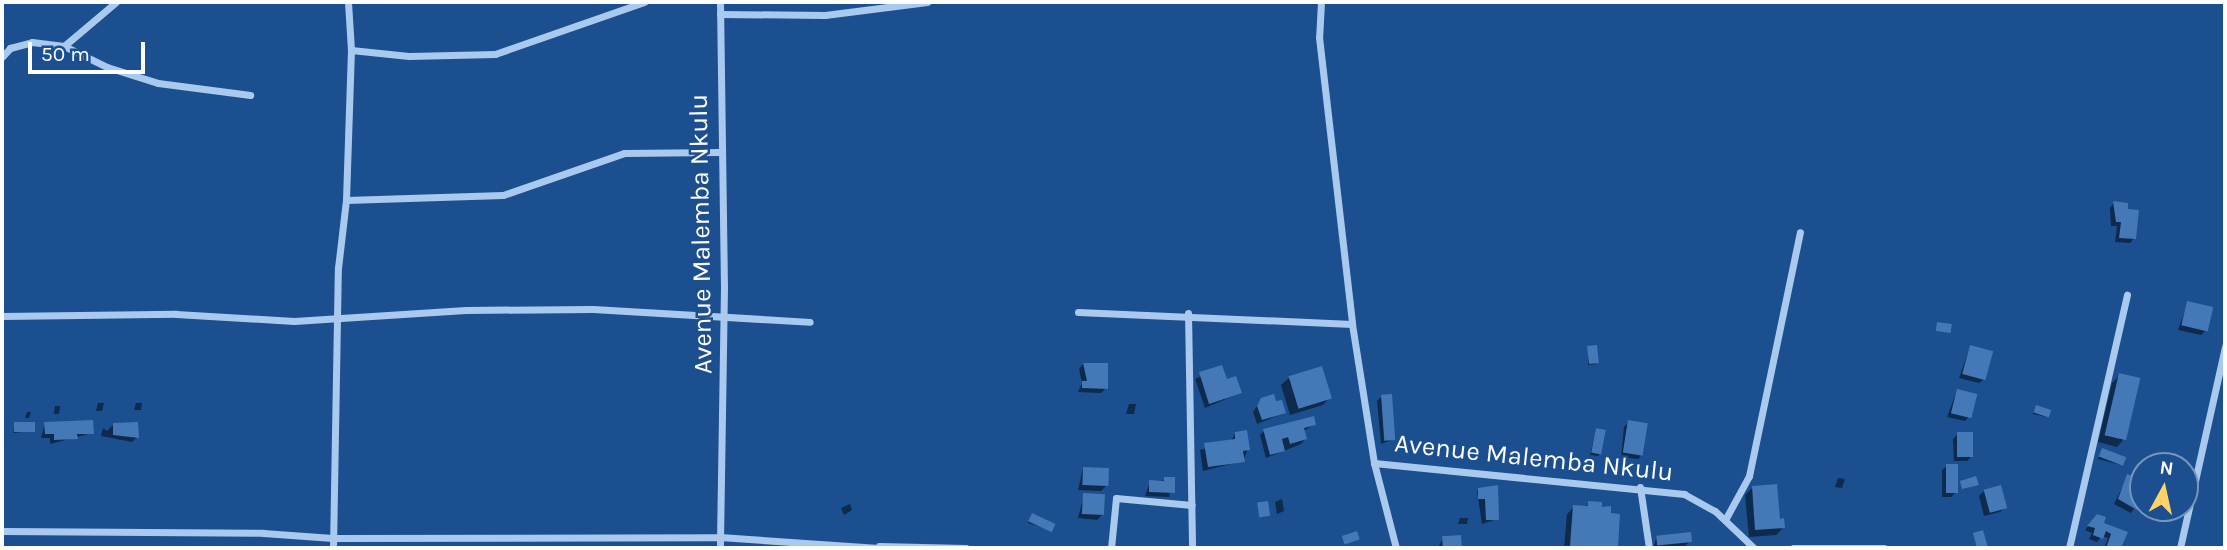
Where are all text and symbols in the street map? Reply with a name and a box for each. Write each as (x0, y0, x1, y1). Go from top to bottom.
scale bar (32, 28, 149, 72)
text: 50 m (41, 42, 90, 66)
street label: Avenue Malemba Nkulu (683, 94, 719, 374)
street label: Avenue Malemba Nkulu (1393, 428, 1675, 488)
north arrow (2129, 452, 2199, 522)
text: N (2158, 456, 2175, 480)

